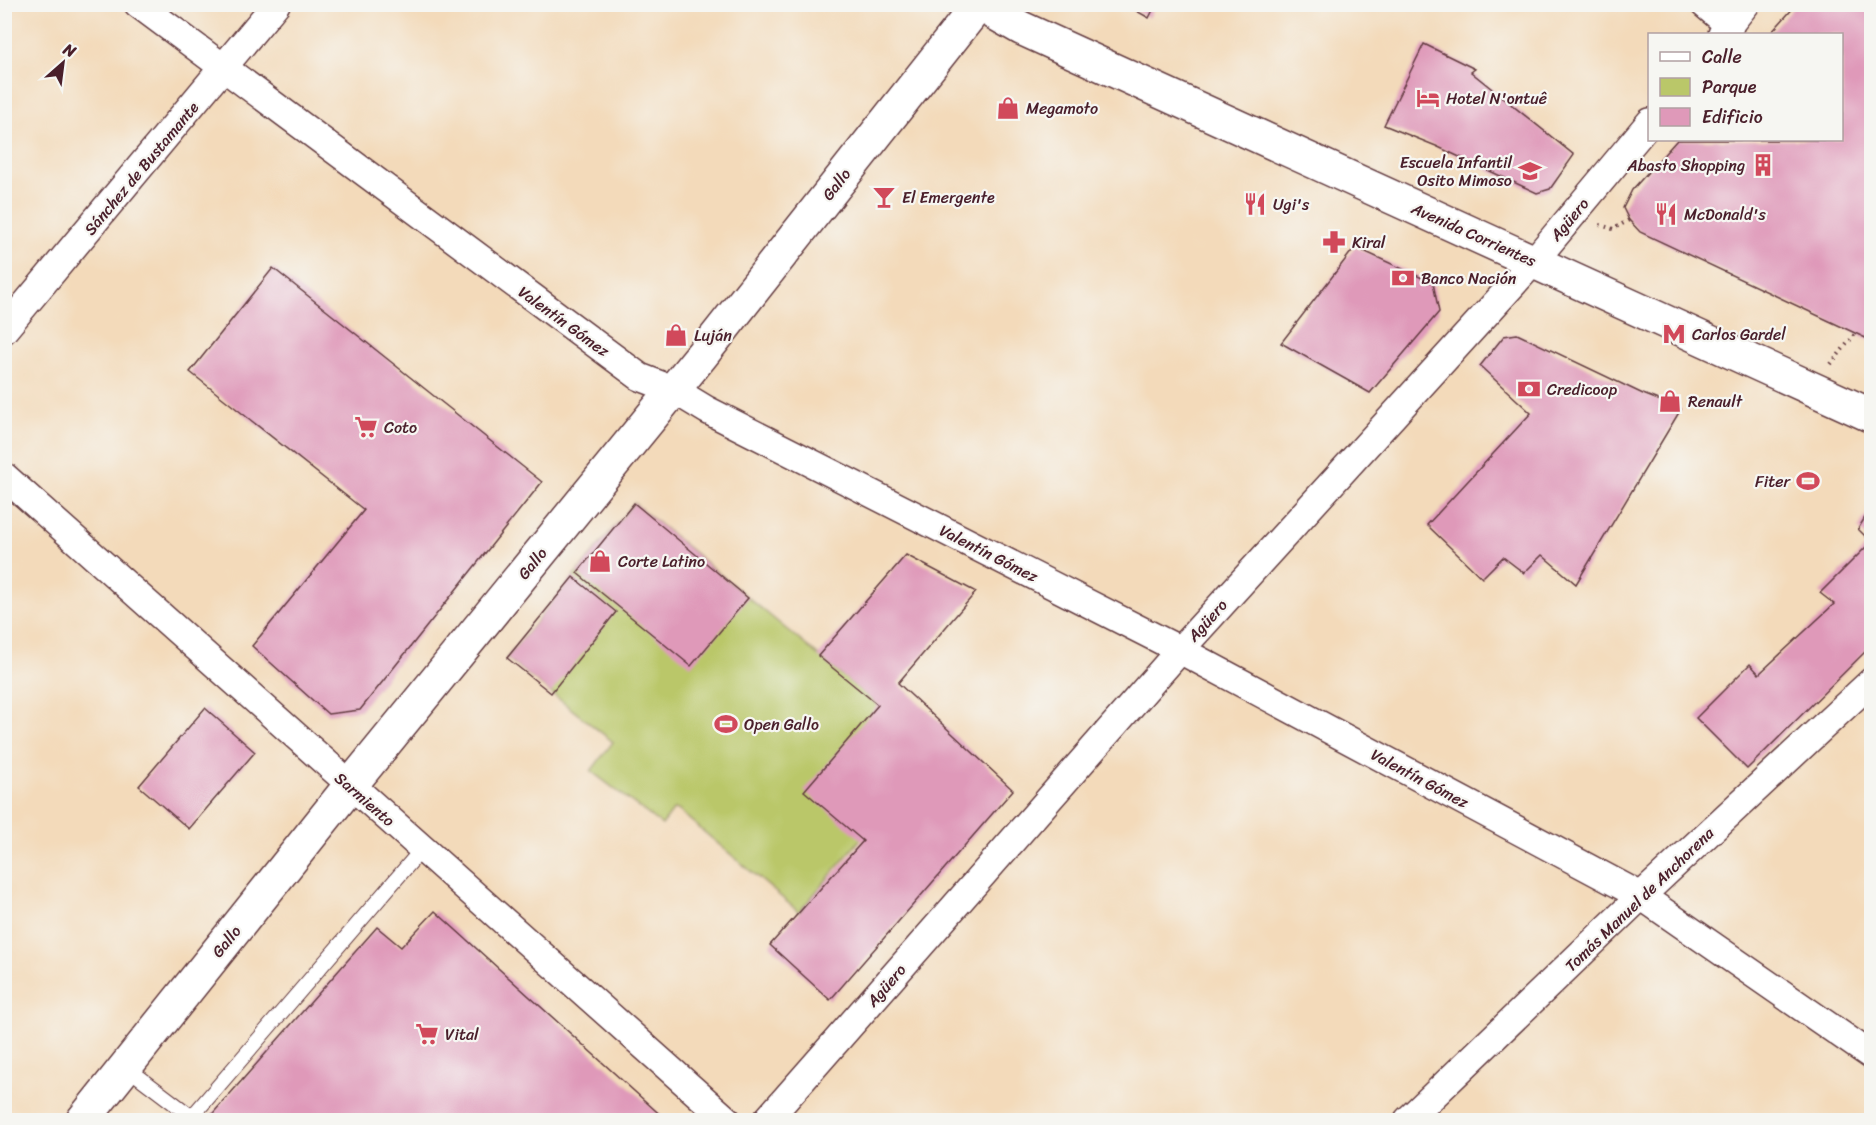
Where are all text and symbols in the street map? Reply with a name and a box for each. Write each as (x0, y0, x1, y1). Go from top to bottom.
north arrow (33, 33, 93, 93)
legend (1648, 33, 1843, 141)
text: N (57, 34, 82, 66)
text: Calle (1702, 41, 1742, 73)
text: Parque (1702, 71, 1757, 103)
place label: Hotel N'ontuê (1446, 84, 1547, 113)
hotel icon: Hotel N'ontuê (1415, 85, 1441, 111)
street label: Sánchez de Bustamante (76, 94, 207, 242)
place label: Megamoto (1026, 94, 1098, 123)
shop icon: Megamoto (995, 95, 1021, 121)
text: Edificio (1702, 101, 1763, 133)
place label: Escuela Infantil Osito Mimoso (1400, 148, 1512, 195)
place label: Abasto Shopping (1626, 151, 1745, 180)
building icon: Abasto Shopping (1750, 152, 1776, 178)
school or university icon: Escuela Infantil Osito Mimoso (1517, 158, 1543, 184)
street label: Gallo (814, 161, 859, 207)
place label: El Emergente (902, 183, 995, 212)
bar icon: El Emergente (871, 184, 897, 210)
place label: Ugi's (1273, 190, 1310, 219)
restaurant icon: Ugi's (1242, 191, 1268, 217)
street label: Agüero (1542, 191, 1597, 249)
street label: Avenida Corrientes (1406, 193, 1542, 275)
place label: McDonald's (1684, 200, 1766, 229)
restaurant icon: McDonald's (1653, 201, 1679, 227)
place label: Kiral (1352, 228, 1386, 257)
pharmacy icon: Kiral (1321, 229, 1347, 255)
place label: Banco Nación (1421, 264, 1517, 293)
bank icon: Banco Nación (1390, 265, 1416, 291)
street label: Valentín Gómez (512, 278, 616, 365)
place label: Carlos Gardel (1692, 320, 1786, 349)
place label: Luján (694, 321, 732, 350)
metro station icon: Carlos Gardel (1661, 321, 1687, 347)
shop icon: Luján (663, 322, 689, 348)
place label: Credicoop (1547, 375, 1618, 404)
bank icon: Credicoop (1516, 376, 1542, 402)
place label: Renault (1688, 387, 1743, 416)
shop icon: Renault (1657, 388, 1683, 414)
place label: Coto (384, 413, 417, 442)
supermarket icon: Coto (353, 414, 379, 440)
place label: Fiter (1755, 467, 1791, 496)
sports icon: Fiter (1795, 468, 1821, 494)
street label: Valentín Gómez (934, 516, 1044, 591)
street label: Gallo (510, 540, 555, 586)
place label: Corte Latino (618, 547, 705, 576)
shop icon: Corte Latino (587, 548, 613, 574)
street label: Agüero (1179, 592, 1235, 649)
place label: Open Gallo (744, 710, 819, 739)
sports icon: Open Gallo (713, 711, 739, 737)
street label: Valentín Gómez (1365, 740, 1474, 817)
street label: Sarmiento (328, 765, 402, 834)
street label: Tomás Manuel de Anchorena (1558, 819, 1722, 979)
street label: Gallo (204, 918, 249, 964)
street label: Agüero (858, 957, 914, 1014)
place label: Vital (445, 1020, 479, 1049)
supermarket icon: Vital (414, 1021, 440, 1047)

